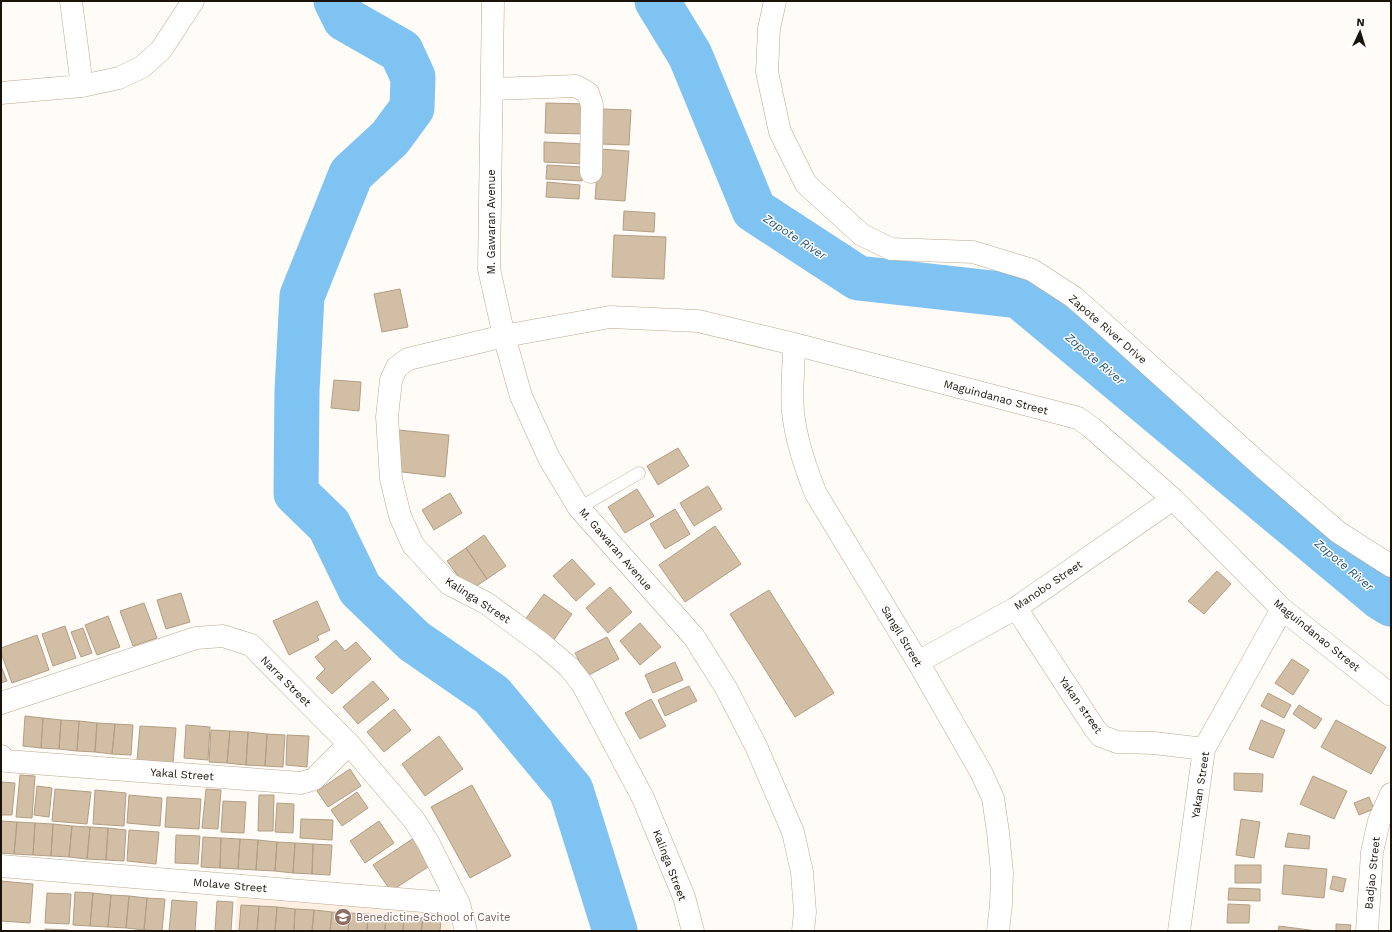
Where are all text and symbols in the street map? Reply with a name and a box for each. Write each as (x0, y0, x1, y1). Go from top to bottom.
north arrow (1340, 12, 1380, 52)
text: N (1356, 16, 1365, 29)
street label: M. Gawaran Avenue (485, 169, 498, 275)
water label: Zapote River (760, 211, 830, 263)
street label: Zapote River Drive (1066, 292, 1150, 366)
water label: Zapote River (1063, 330, 1127, 388)
street label: Maguindanao Street (942, 377, 1050, 418)
street label: M. Gawaran Avenue (576, 505, 655, 593)
water label: Zapote River (1311, 536, 1377, 595)
street label: Manobo Street (1012, 558, 1085, 613)
street label: Kalinga Street (443, 575, 513, 627)
street label: Maguindanao Street (1271, 596, 1363, 675)
street label: Sangil Street (878, 604, 925, 669)
street label: Narra Street (258, 653, 314, 710)
street label: Yakan street (1056, 674, 1105, 736)
street label: Yakan Street (1189, 750, 1212, 819)
street label: Yakal Street (150, 766, 215, 783)
street label: Kalinga Street (650, 828, 689, 903)
street label: Badjao Street (1362, 836, 1383, 910)
street label: Molave Street (192, 876, 268, 895)
school or university icon: Benedictine School of Cavite (333, 907, 353, 927)
place label: Benedictine School of Cavite (356, 911, 510, 924)

